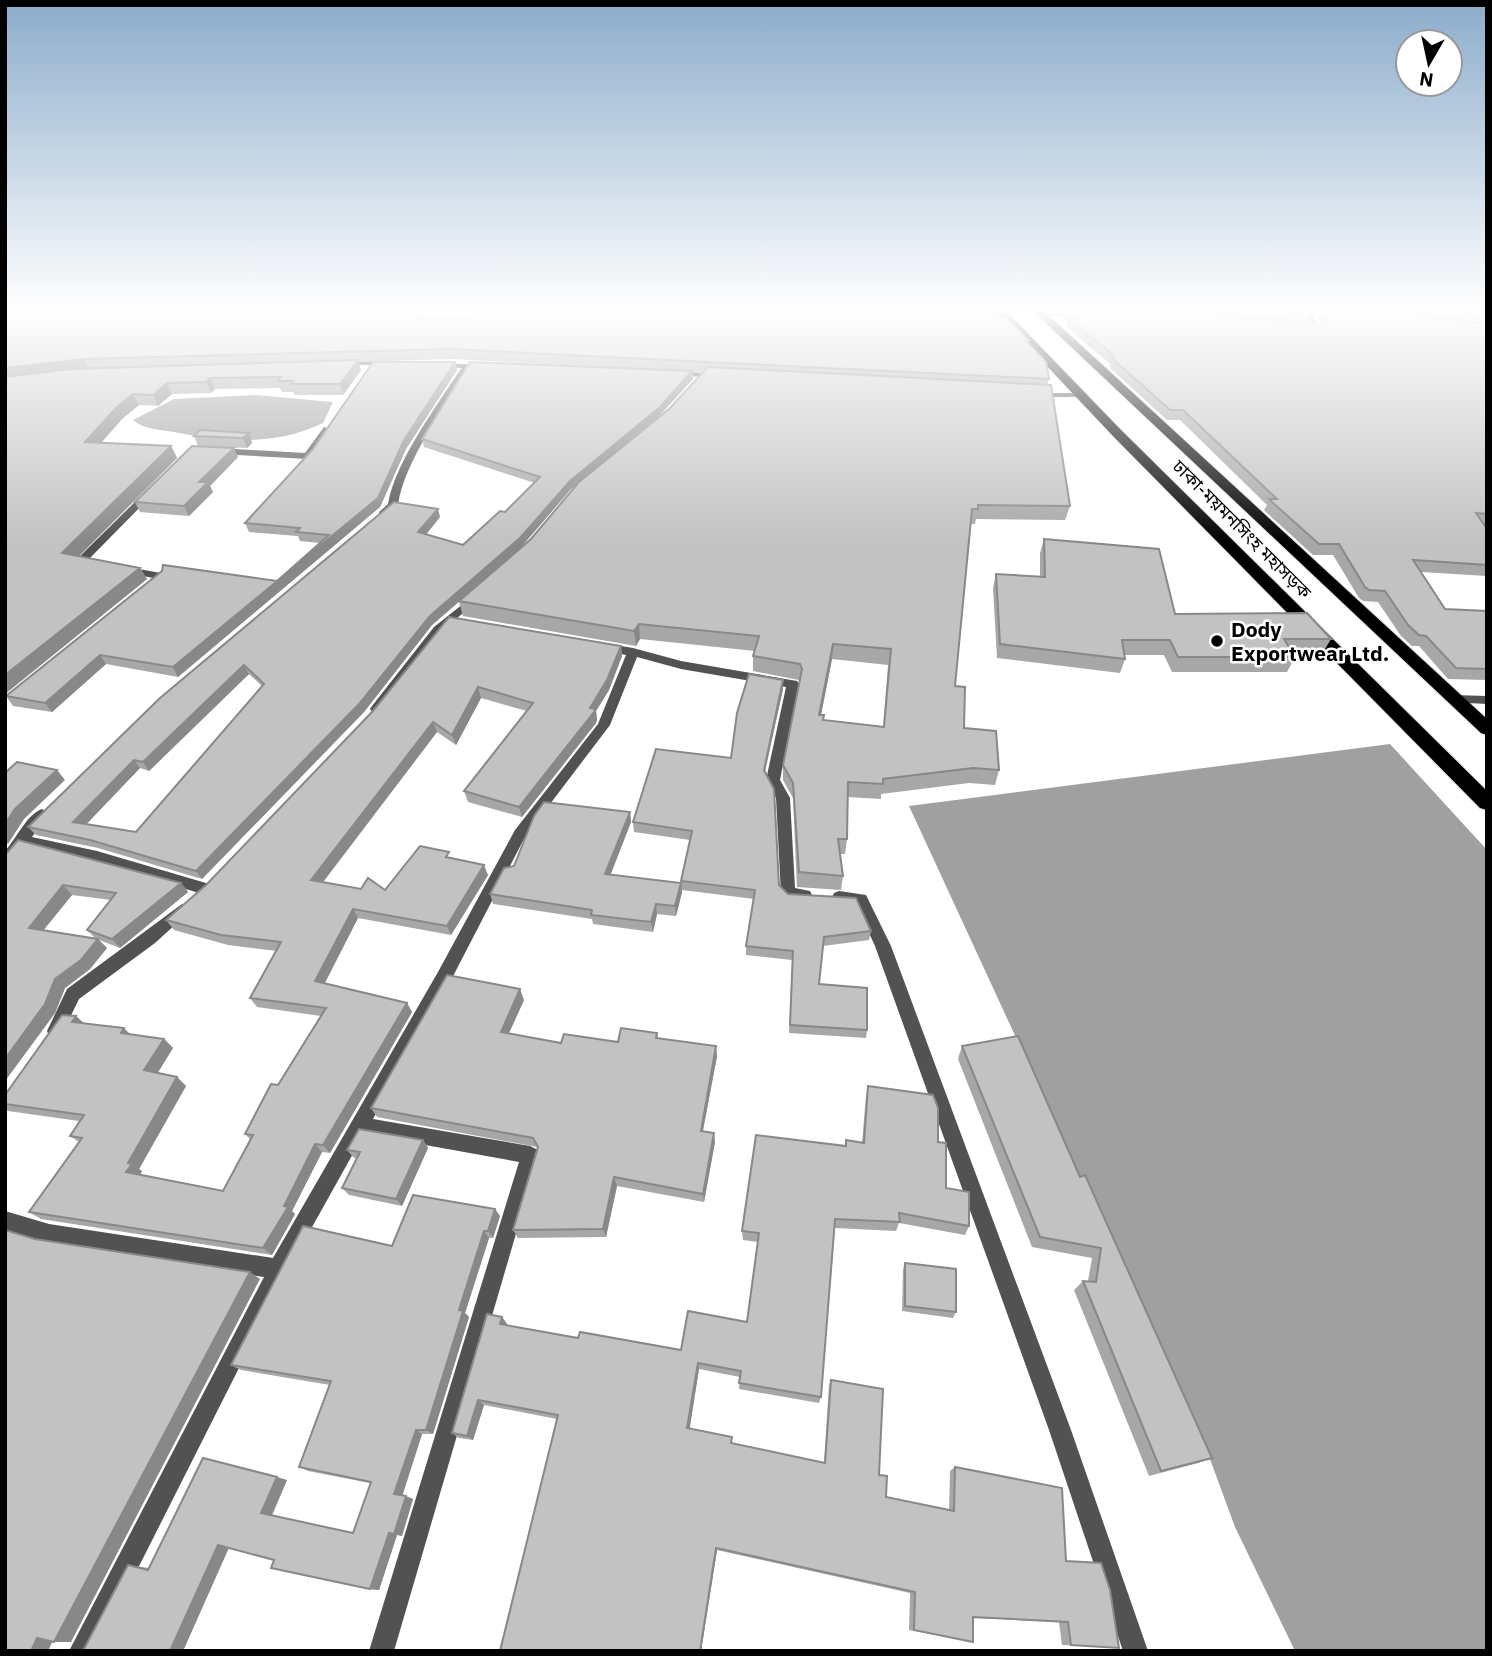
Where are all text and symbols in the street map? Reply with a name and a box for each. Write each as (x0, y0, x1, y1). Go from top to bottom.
north arrow (1394, 28, 1464, 98)
text: N (1418, 67, 1435, 93)
street label: ঢাকা-ময়মনসিংহ মহাসড়ক (1167, 454, 1317, 604)
place label: Dody Exportwear Ltd. (1231, 615, 1389, 667)
marker: Dody Exportwear Ltd. (1209, 633, 1225, 649)

